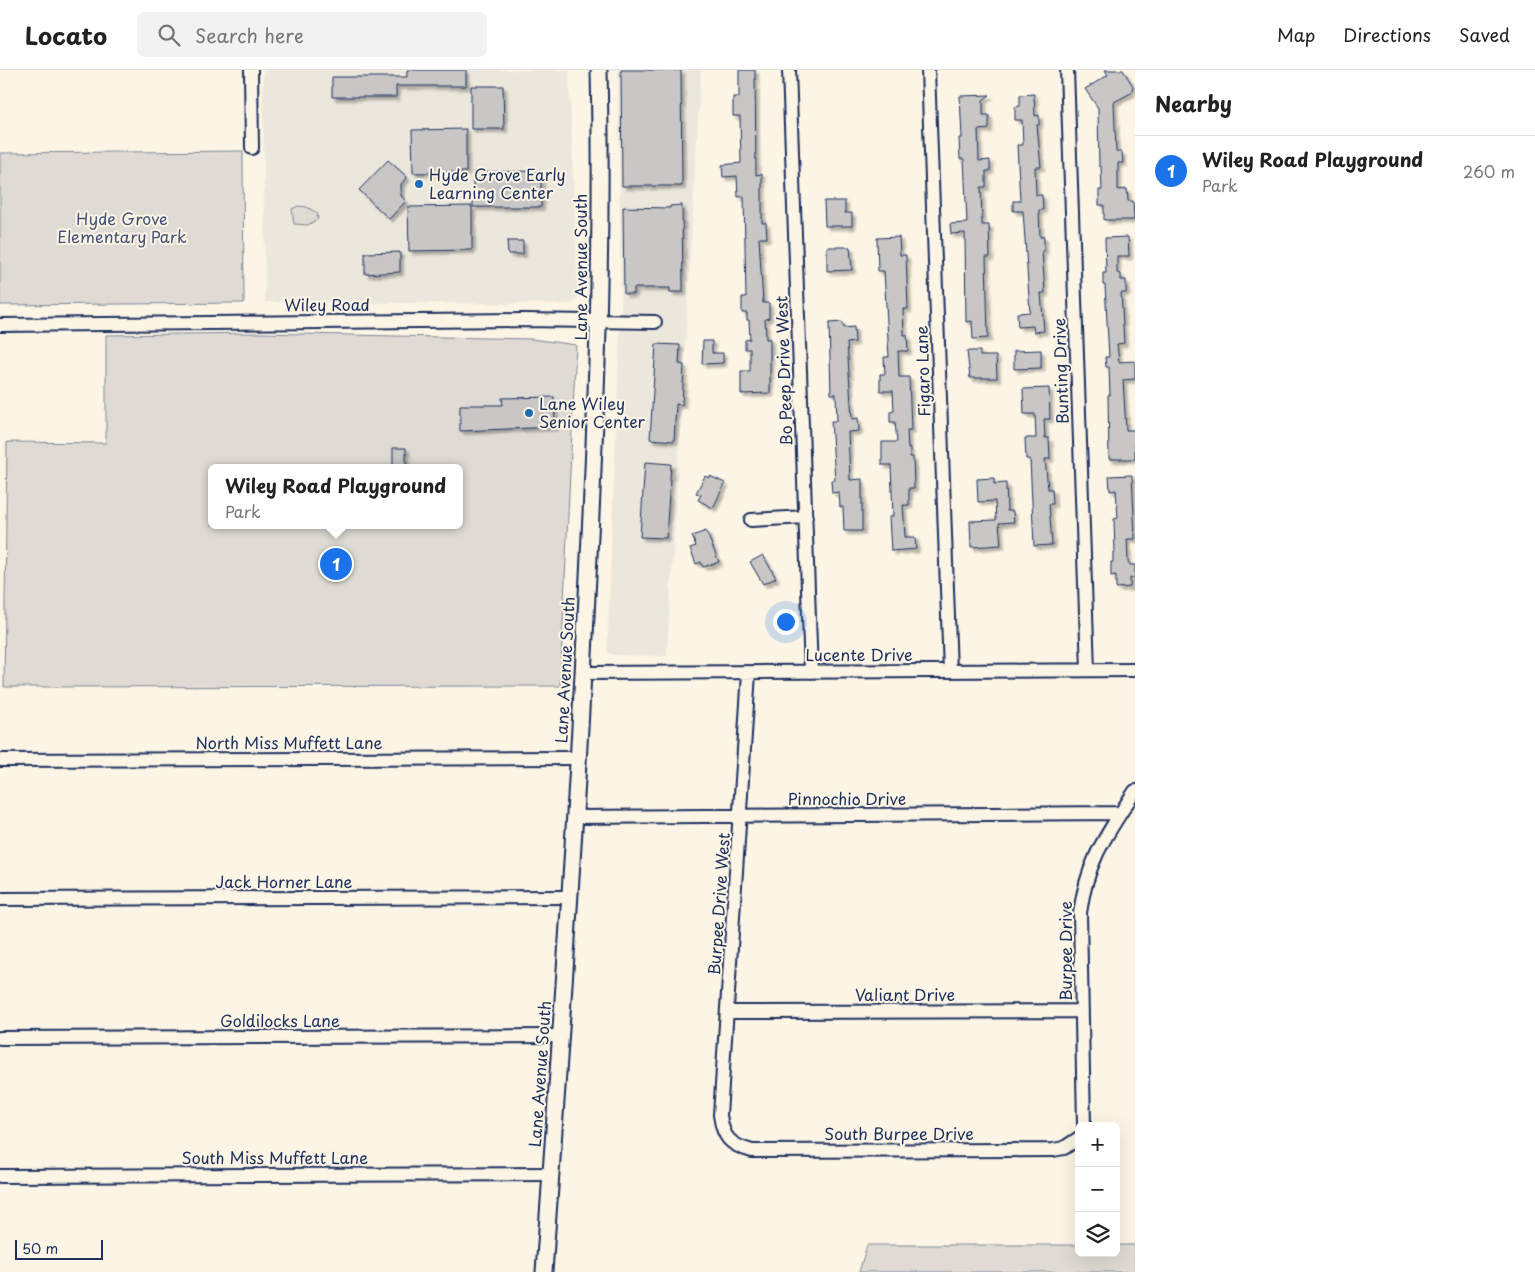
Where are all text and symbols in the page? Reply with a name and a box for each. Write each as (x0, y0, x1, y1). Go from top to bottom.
search box (137, 12, 487, 57)
text: Locato (25, 17, 107, 53)
icon: search (155, 21, 183, 49)
text: Search here (195, 21, 304, 49)
text: Map (1277, 21, 1315, 48)
text: Directions (1343, 21, 1431, 48)
text: Saved (1459, 21, 1510, 48)
text: Nearby (1155, 87, 1232, 119)
text: Wiley Road Playground (1202, 145, 1423, 173)
text: 1 (1167, 159, 1175, 183)
text: 260 m (1463, 159, 1515, 183)
place label: Hyde Grove Early Learning Center (429, 162, 566, 204)
text: Park (1202, 173, 1238, 197)
marker: Hyde Grove Early Learning Center (413, 178, 425, 190)
street label: Lane Avenue South (568, 194, 592, 340)
park label: Hyde Grove Elementary Park (57, 206, 187, 248)
street label: Wiley Road (284, 292, 370, 316)
street label: Bo Peep Drive West (768, 295, 798, 447)
street label: Bunting Drive (1046, 318, 1074, 425)
street label: Figaro Lane (908, 325, 936, 417)
place label: Lane Wiley Senior Center (539, 391, 646, 433)
marker: Lane Wiley Senior Center (523, 407, 535, 419)
popup (208, 464, 463, 529)
text: Wiley Road Playground (225, 471, 446, 499)
text: Park (225, 499, 261, 523)
pin: 1 (320, 545, 352, 583)
street label: Lane Avenue South (548, 596, 580, 744)
your location (773, 609, 799, 635)
street label: Lucente Drive (806, 642, 912, 666)
street label: North Miss Muffett Lane (195, 730, 383, 754)
street label: Pinnochio Drive (788, 786, 906, 810)
street label: Burpee Drive West (701, 832, 735, 976)
street label: Jack Horner Lane (216, 869, 353, 893)
street label: Burpee Drive (1053, 901, 1077, 1001)
street label: Valiant Drive (855, 982, 955, 1006)
street label: Lane Avenue South (522, 1000, 556, 1148)
street label: Goldilocks Lane (220, 1008, 340, 1032)
street label: South Burpee Drive (824, 1121, 974, 1145)
map controls (1075, 1122, 1120, 1257)
button: + (1075, 1122, 1120, 1167)
street label: South Miss Muffett Lane (182, 1145, 368, 1169)
button: − (1075, 1167, 1120, 1212)
button: layers (1075, 1212, 1120, 1257)
scale bar (15, 1237, 102, 1260)
text: 50 m (22, 1238, 58, 1259)

